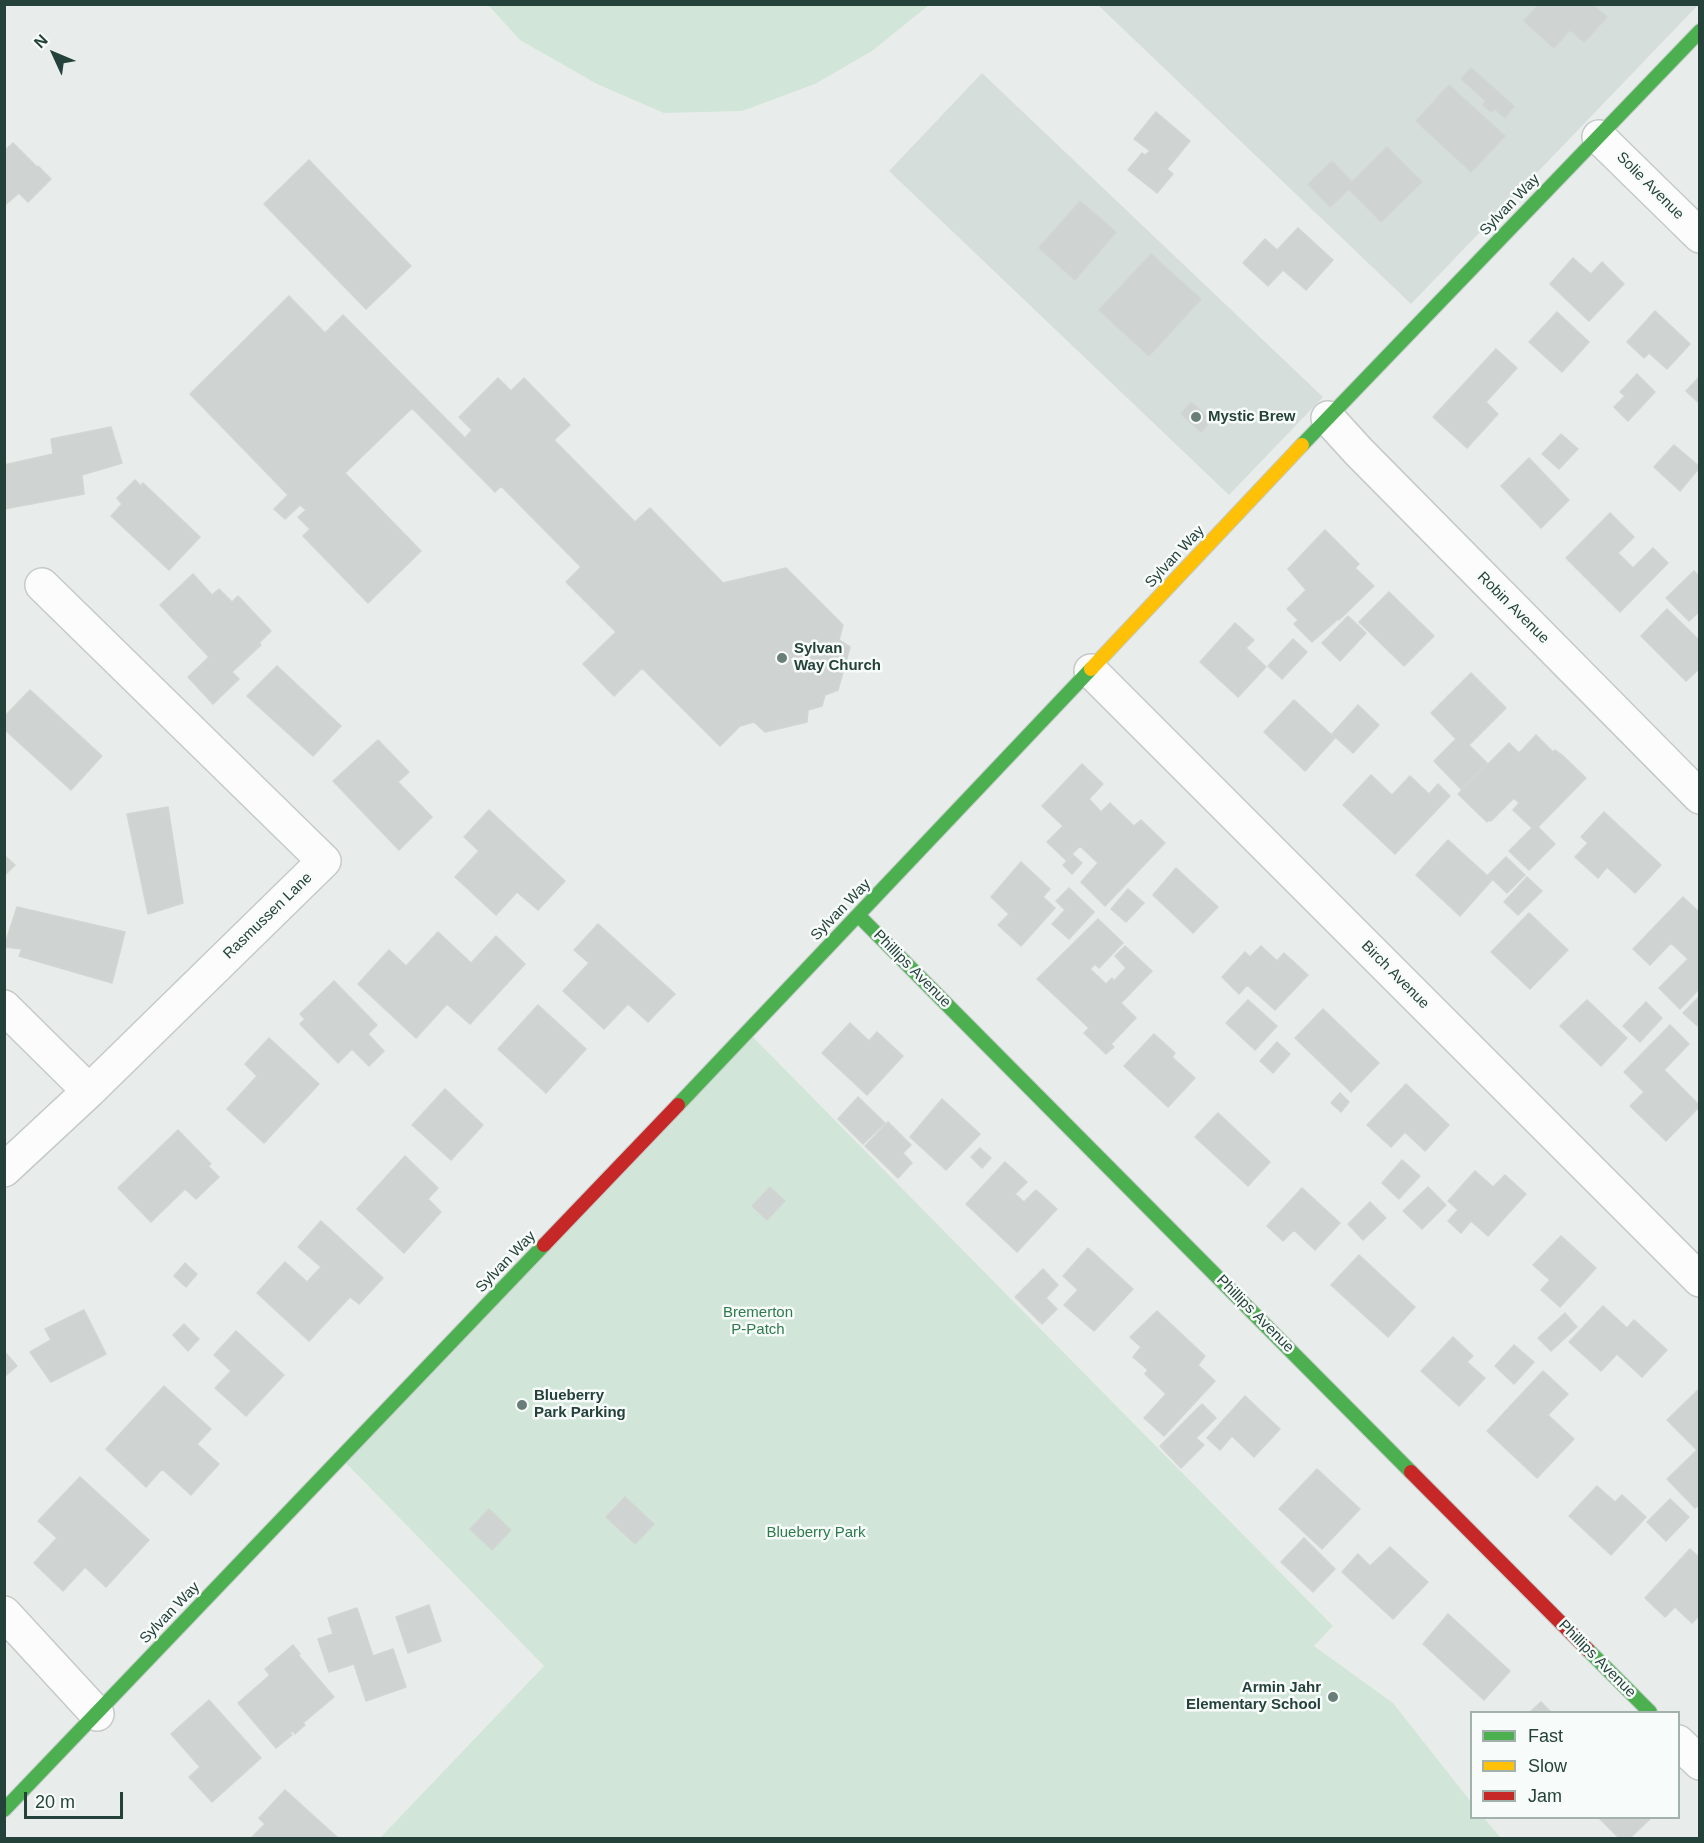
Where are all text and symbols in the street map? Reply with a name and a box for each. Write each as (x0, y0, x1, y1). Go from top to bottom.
north arrow (24, 24, 84, 84)
text: N (31, 31, 51, 51)
street label: Solie Avenue (1612, 148, 1688, 224)
street label: Sylvan Way (1476, 170, 1544, 240)
place label: Mystic Brew (1208, 408, 1296, 426)
marker: Mystic Brew (1189, 410, 1203, 424)
street label: Sylvan Way (1142, 522, 1208, 592)
street label: Robin Avenue (1473, 568, 1553, 648)
place label: Sylvan Way Church (794, 640, 881, 675)
marker: Sylvan Way Church (775, 651, 789, 665)
street label: Rasmussen Lane (220, 869, 316, 963)
street label: Sylvan Way (807, 875, 875, 945)
street label: Phillips Avenue (869, 926, 955, 1012)
street label: Birch Avenue (1357, 937, 1433, 1013)
street label: Sylvan Way (472, 1227, 540, 1297)
street label: Phillips Avenue (1212, 1271, 1298, 1357)
park label: Bremerton P-Patch (723, 1304, 793, 1339)
place label: Blueberry Park Parking (534, 1387, 626, 1422)
marker: Blueberry Park Parking (515, 1398, 529, 1412)
park label: Blueberry Park (766, 1524, 866, 1542)
street label: Sylvan Way (136, 1578, 204, 1648)
street label: Phillips Avenue (1554, 1616, 1640, 1702)
place label: Armin Jahr Elementary School (1186, 1679, 1321, 1714)
marker: Armin Jahr Elementary School (1326, 1690, 1340, 1704)
legend (1470, 1711, 1680, 1819)
text: Fast (1528, 1726, 1563, 1746)
text: Slow (1528, 1756, 1567, 1776)
scale bar (27, 1780, 126, 1818)
text: Jam (1528, 1786, 1562, 1806)
text: 20 m (35, 1792, 75, 1812)

